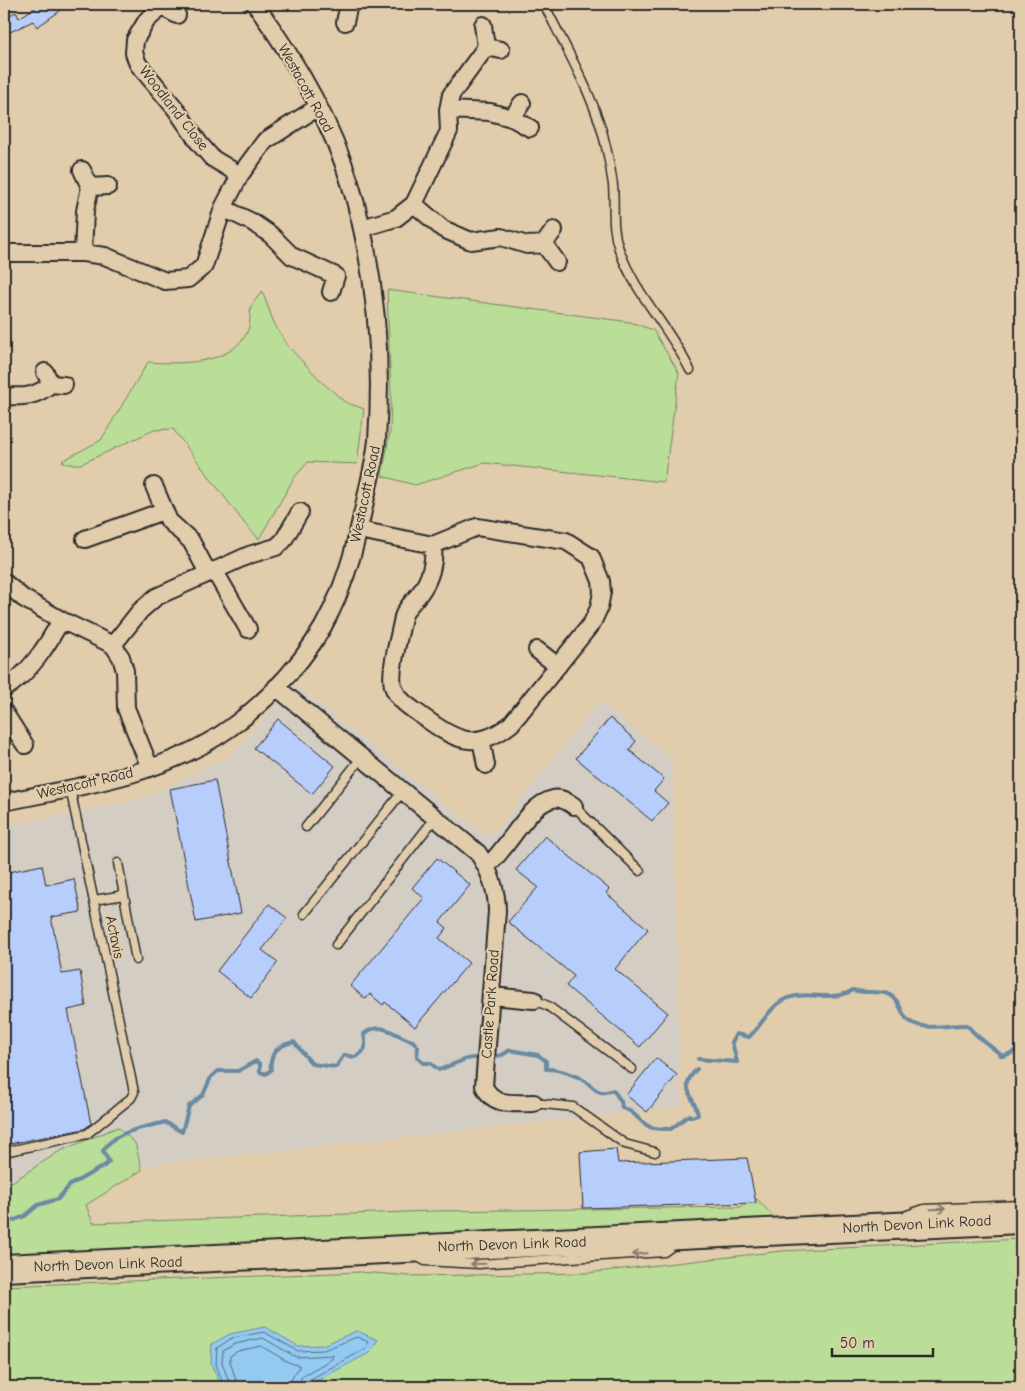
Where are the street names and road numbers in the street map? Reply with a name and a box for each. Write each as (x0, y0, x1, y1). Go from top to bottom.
street label: Westacott Road (274, 41, 338, 135)
street label: Woodland Close (135, 62, 213, 154)
street label: Westacott Road (346, 444, 384, 544)
street label: Westacott Road (35, 763, 135, 803)
street label: Actavis (102, 914, 128, 960)
street label: Castle Park Road (477, 949, 503, 1059)
street label: North Devon Link Road (842, 1211, 992, 1237)
street label: North Devon Link Road (437, 1232, 587, 1256)
street label: North Devon Link Road (33, 1252, 183, 1276)

